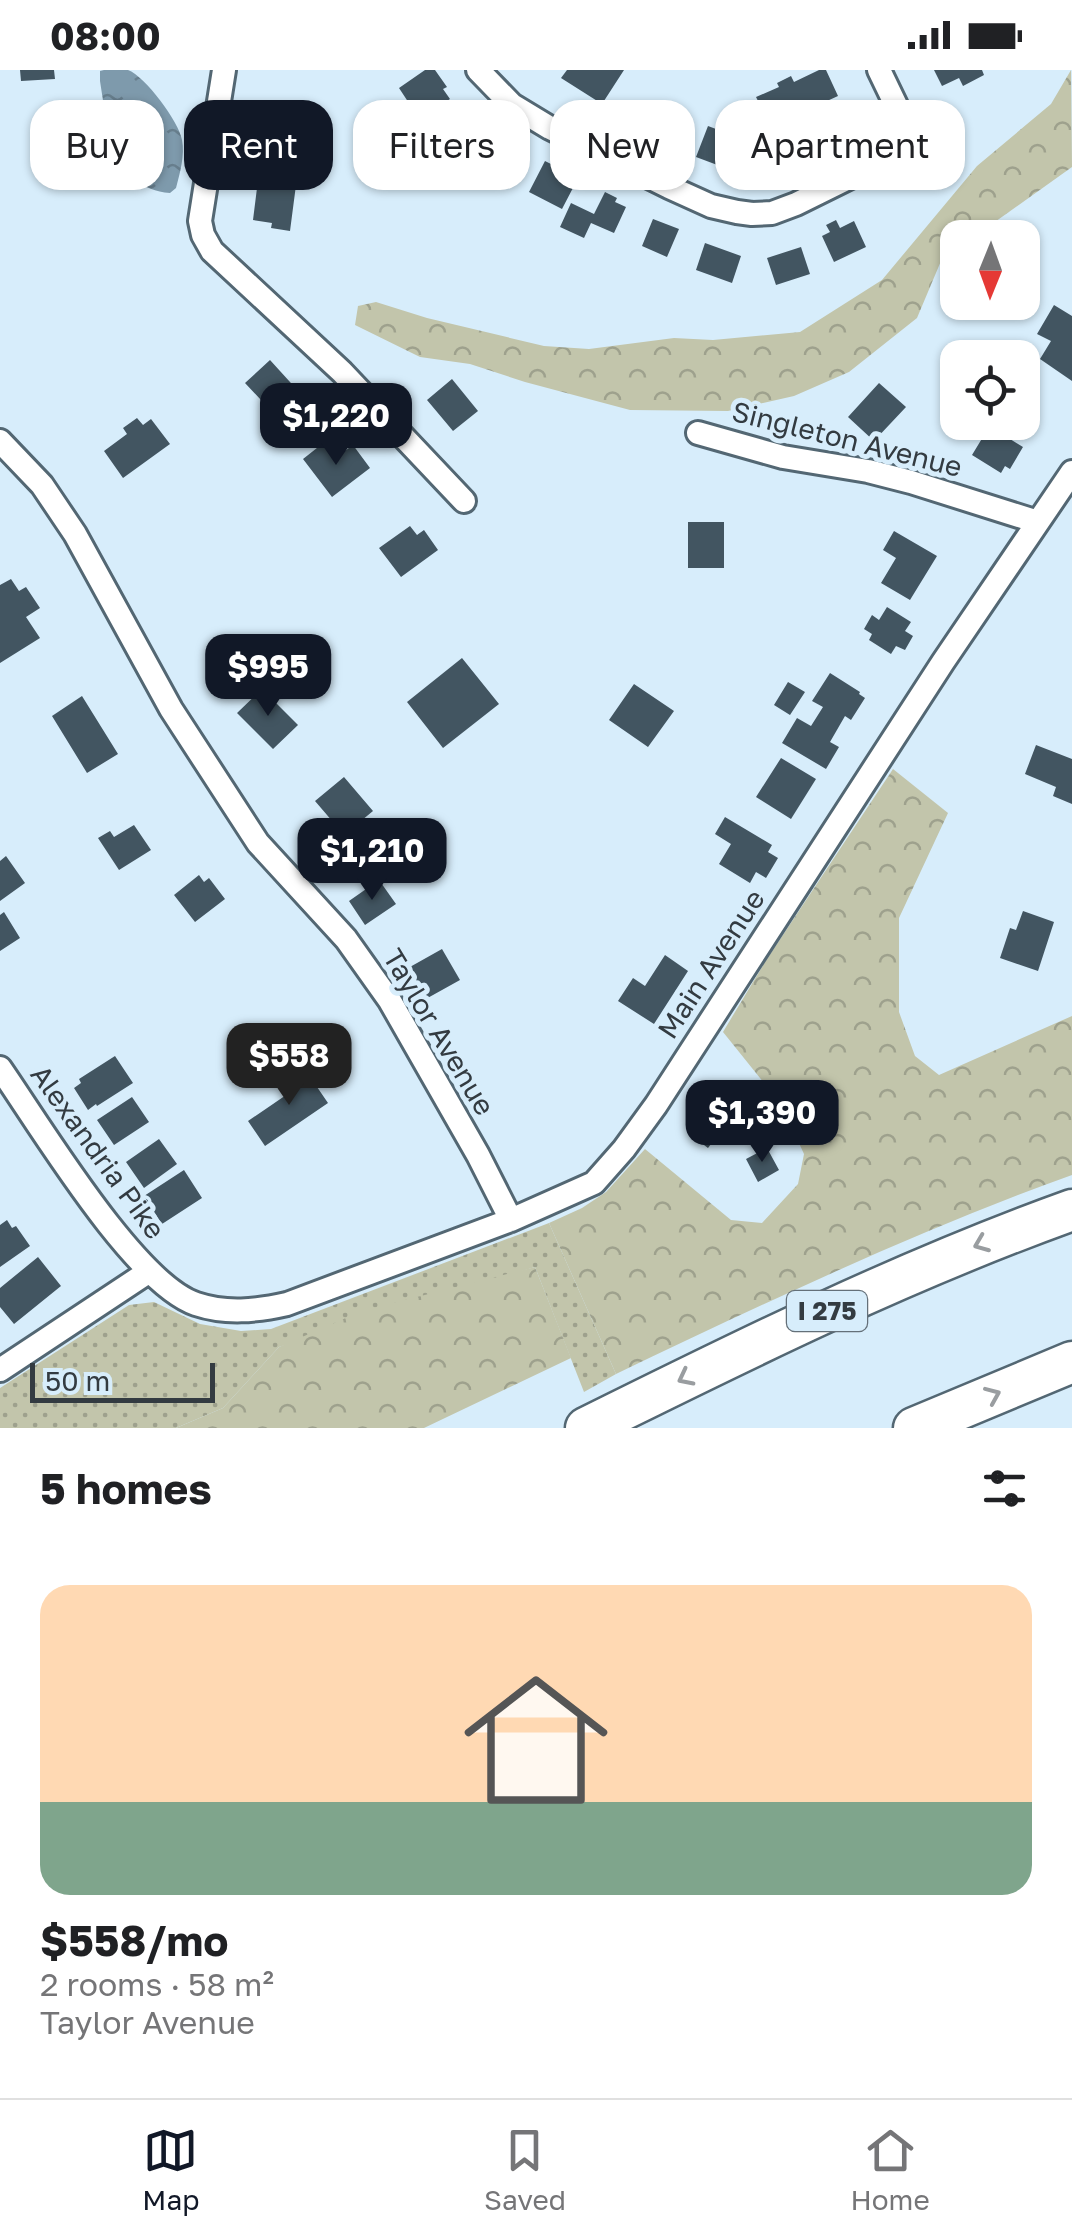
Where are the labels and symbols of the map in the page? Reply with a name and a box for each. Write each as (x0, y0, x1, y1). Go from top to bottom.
north arrow (940, 220, 1040, 320)
pin: $1,220 (255, 383, 417, 468)
street label: Singleton Avenue (729, 394, 966, 483)
pin: $995 (209, 634, 327, 719)
pin: $1,210 (291, 818, 453, 903)
street label: Main Avenue (650, 883, 771, 1044)
street label: Taylor Avenue (377, 943, 502, 1121)
pin: $558 (230, 1023, 348, 1108)
street label: Alexandria Pike (24, 1058, 172, 1245)
pin: $1,390 (681, 1080, 843, 1165)
one-way arrow (973, 1233, 991, 1253)
road number: I 275 (787, 1291, 867, 1331)
scale bar (30, 1358, 215, 1402)
one-way arrow (677, 1366, 695, 1386)
one-way arrow (983, 1386, 1001, 1406)

